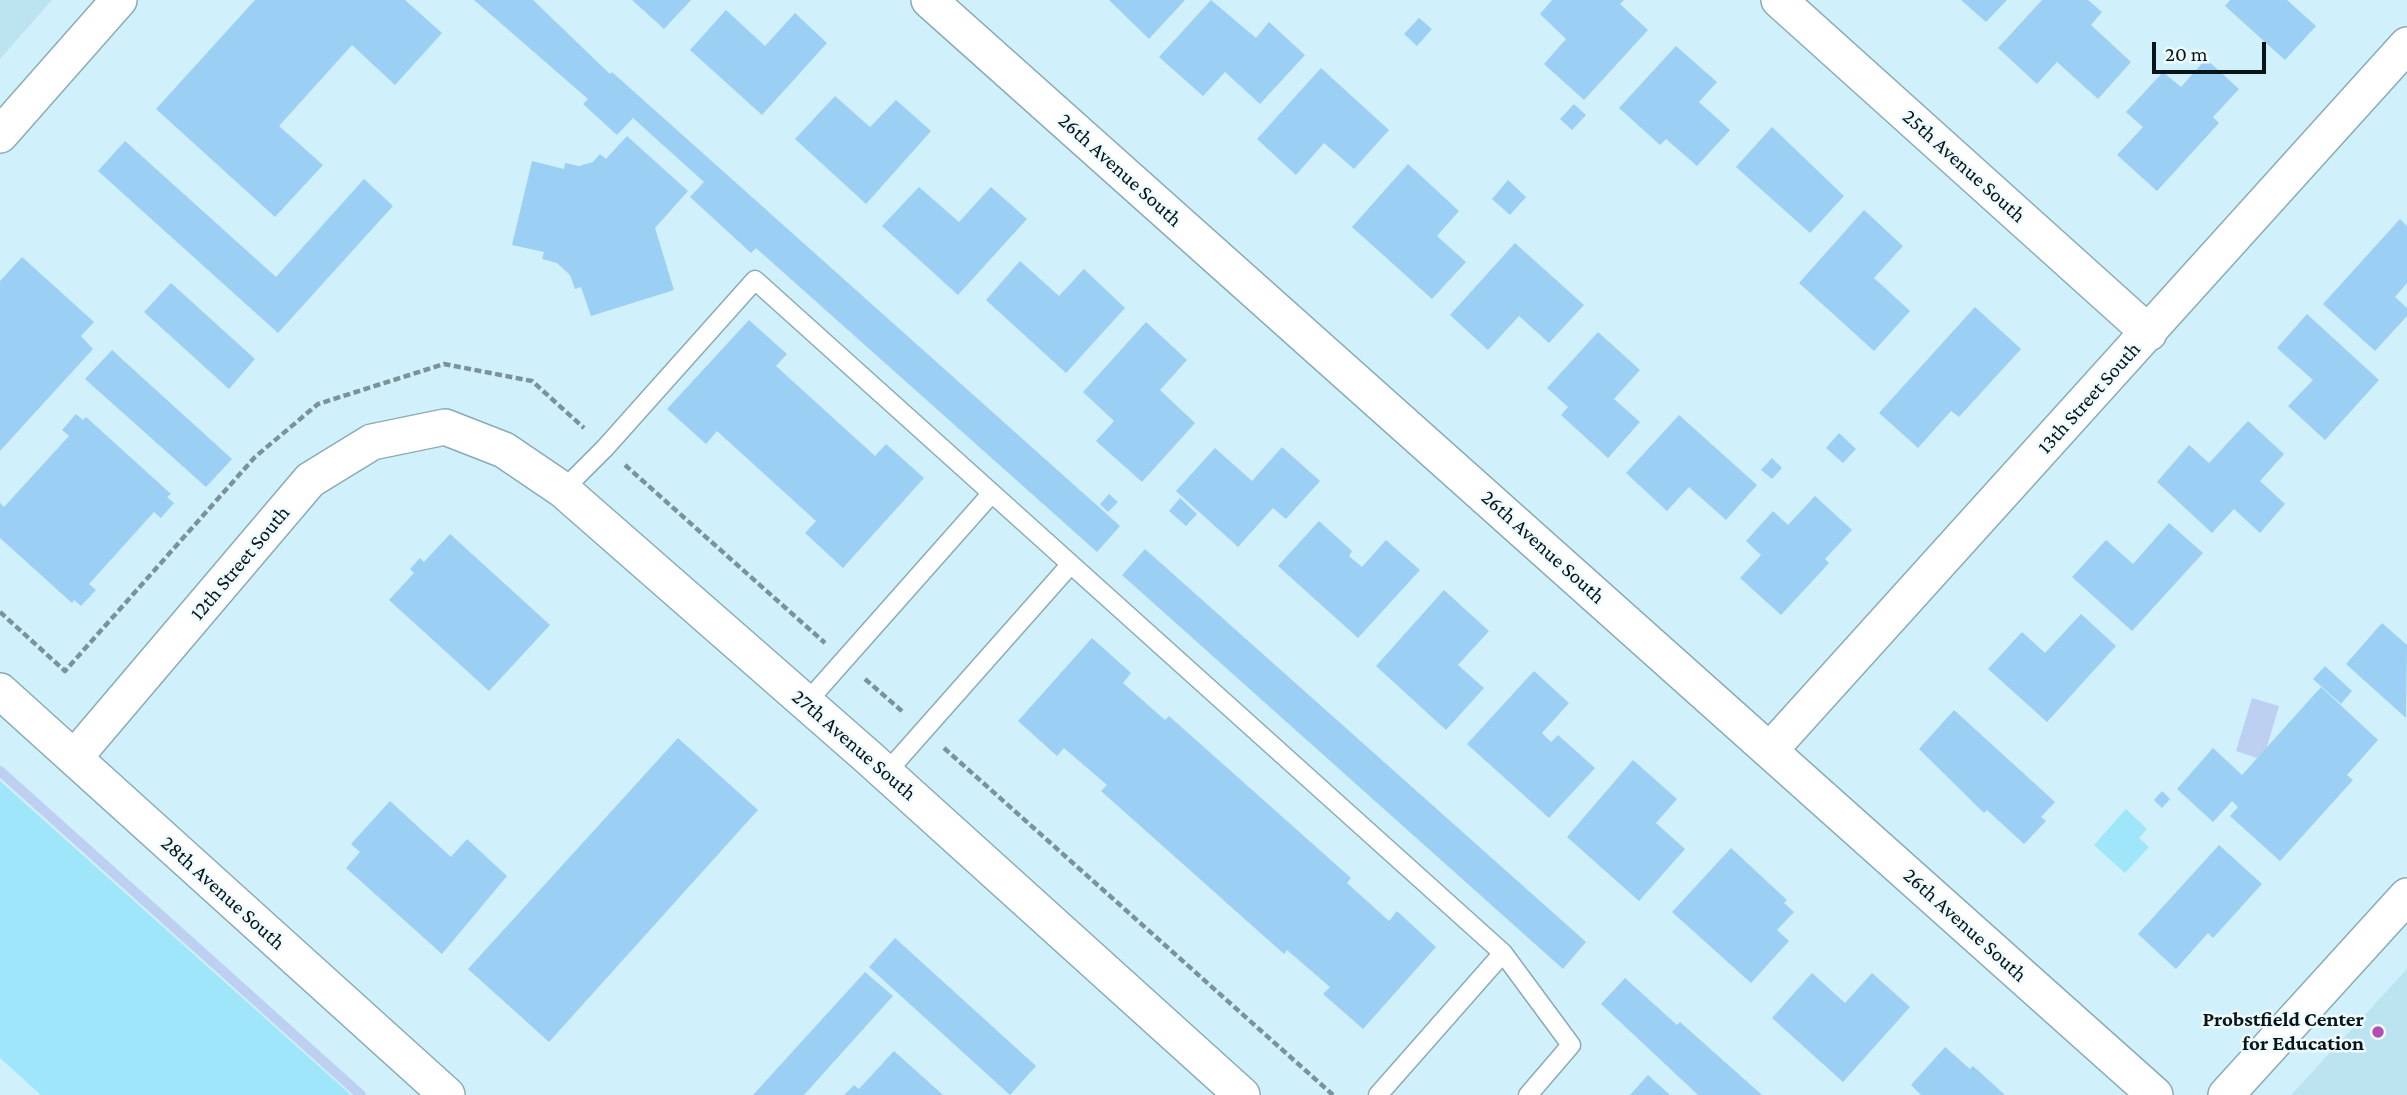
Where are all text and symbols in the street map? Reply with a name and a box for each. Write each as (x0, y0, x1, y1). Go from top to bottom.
scale bar (2155, 28, 2269, 72)
text: 20 m (2165, 42, 2208, 66)
street label: 25th Avenue South (1897, 104, 2031, 228)
street label: 26th Avenue South (1053, 108, 1187, 232)
street label: 13th Street South (2032, 337, 2146, 459)
street label: 26th Avenue South (1476, 485, 1610, 609)
street label: 12th Street South (185, 501, 295, 625)
street label: 27th Avenue South (787, 684, 921, 806)
street label: 28th Avenue South (156, 831, 290, 955)
street label: 26th Avenue South (1898, 863, 2032, 987)
place label: Probstfield Center for Education (2202, 1007, 2364, 1057)
marker: Probstfield Center for Education (2370, 1024, 2386, 1040)

